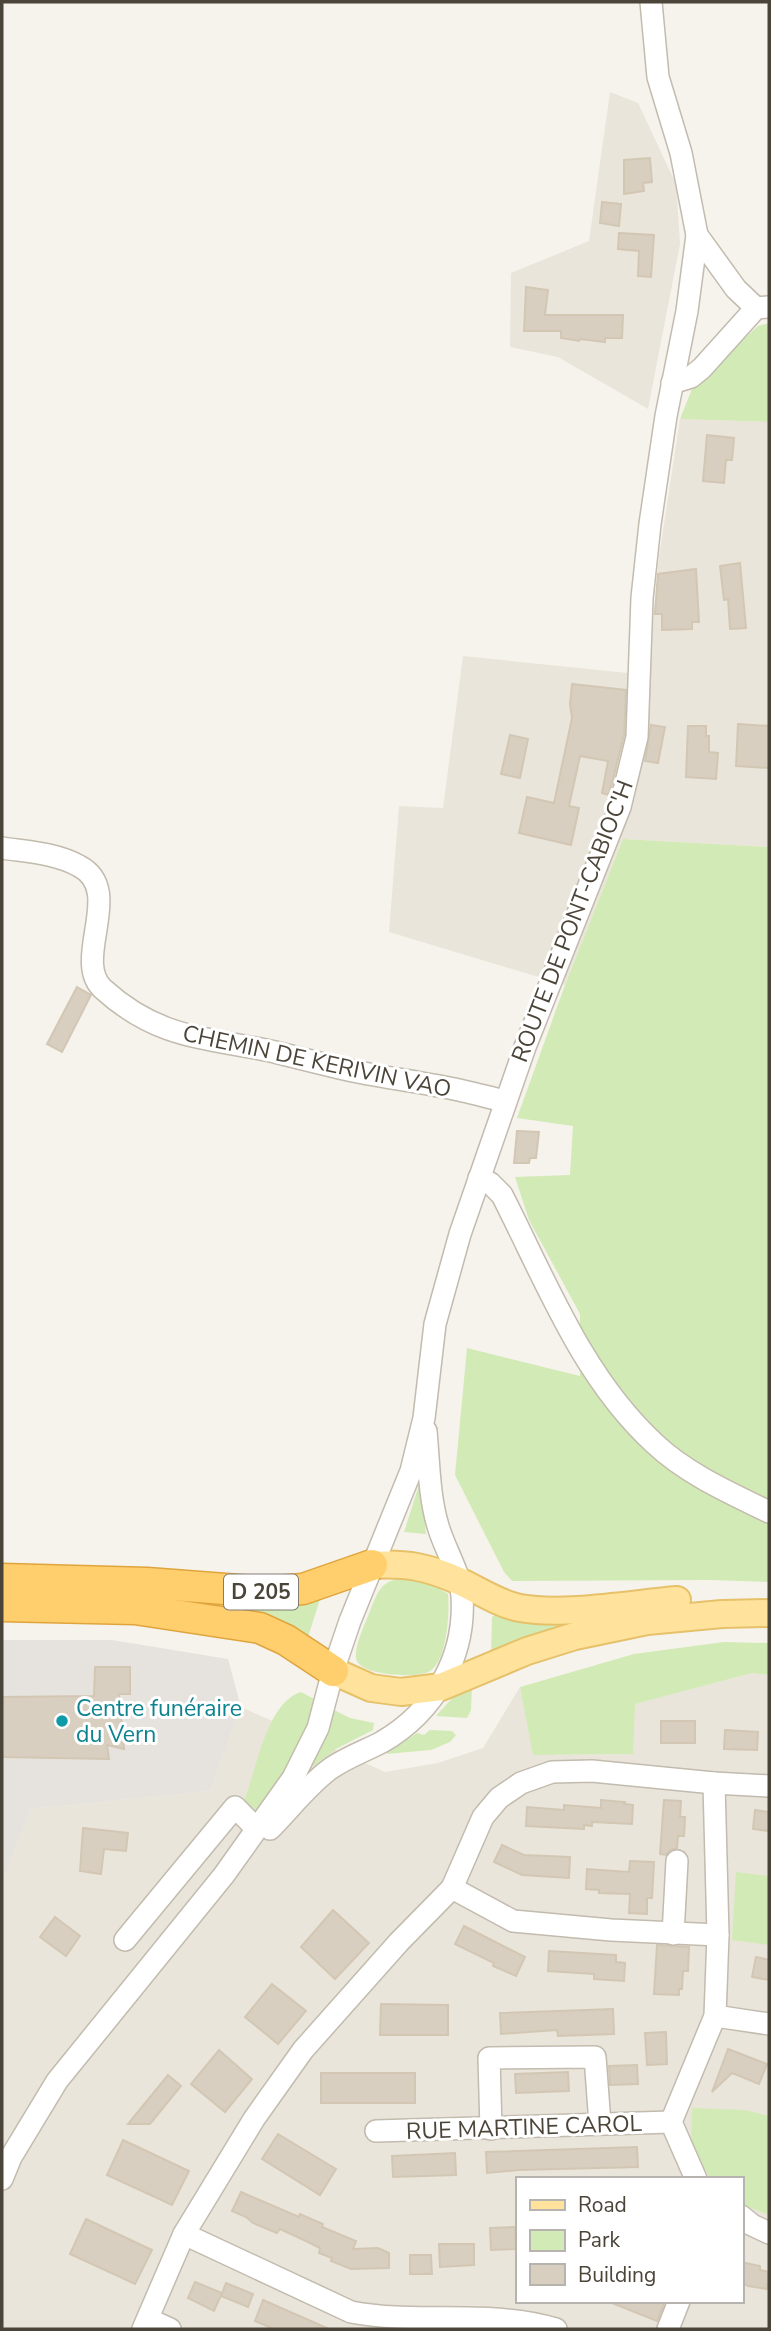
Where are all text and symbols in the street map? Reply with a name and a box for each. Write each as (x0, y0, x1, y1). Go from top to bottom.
street label: ROUTE DE PONT-CABIOC'H (504, 776, 641, 1067)
street label: CHEMIN DE KERIVIN VAO (180, 1018, 454, 1105)
road number: D 205 (224, 1574, 298, 1610)
place label: Centre funéraire du Vern (76, 1693, 242, 1750)
marker: Centre funéraire du Vern (54, 1713, 70, 1729)
street label: RUE MARTINE CAROL (405, 2108, 643, 2147)
legend (516, 2177, 743, 2303)
text: Road (578, 2191, 627, 2219)
text: Park (578, 2226, 620, 2254)
text: Building (578, 2261, 656, 2289)

